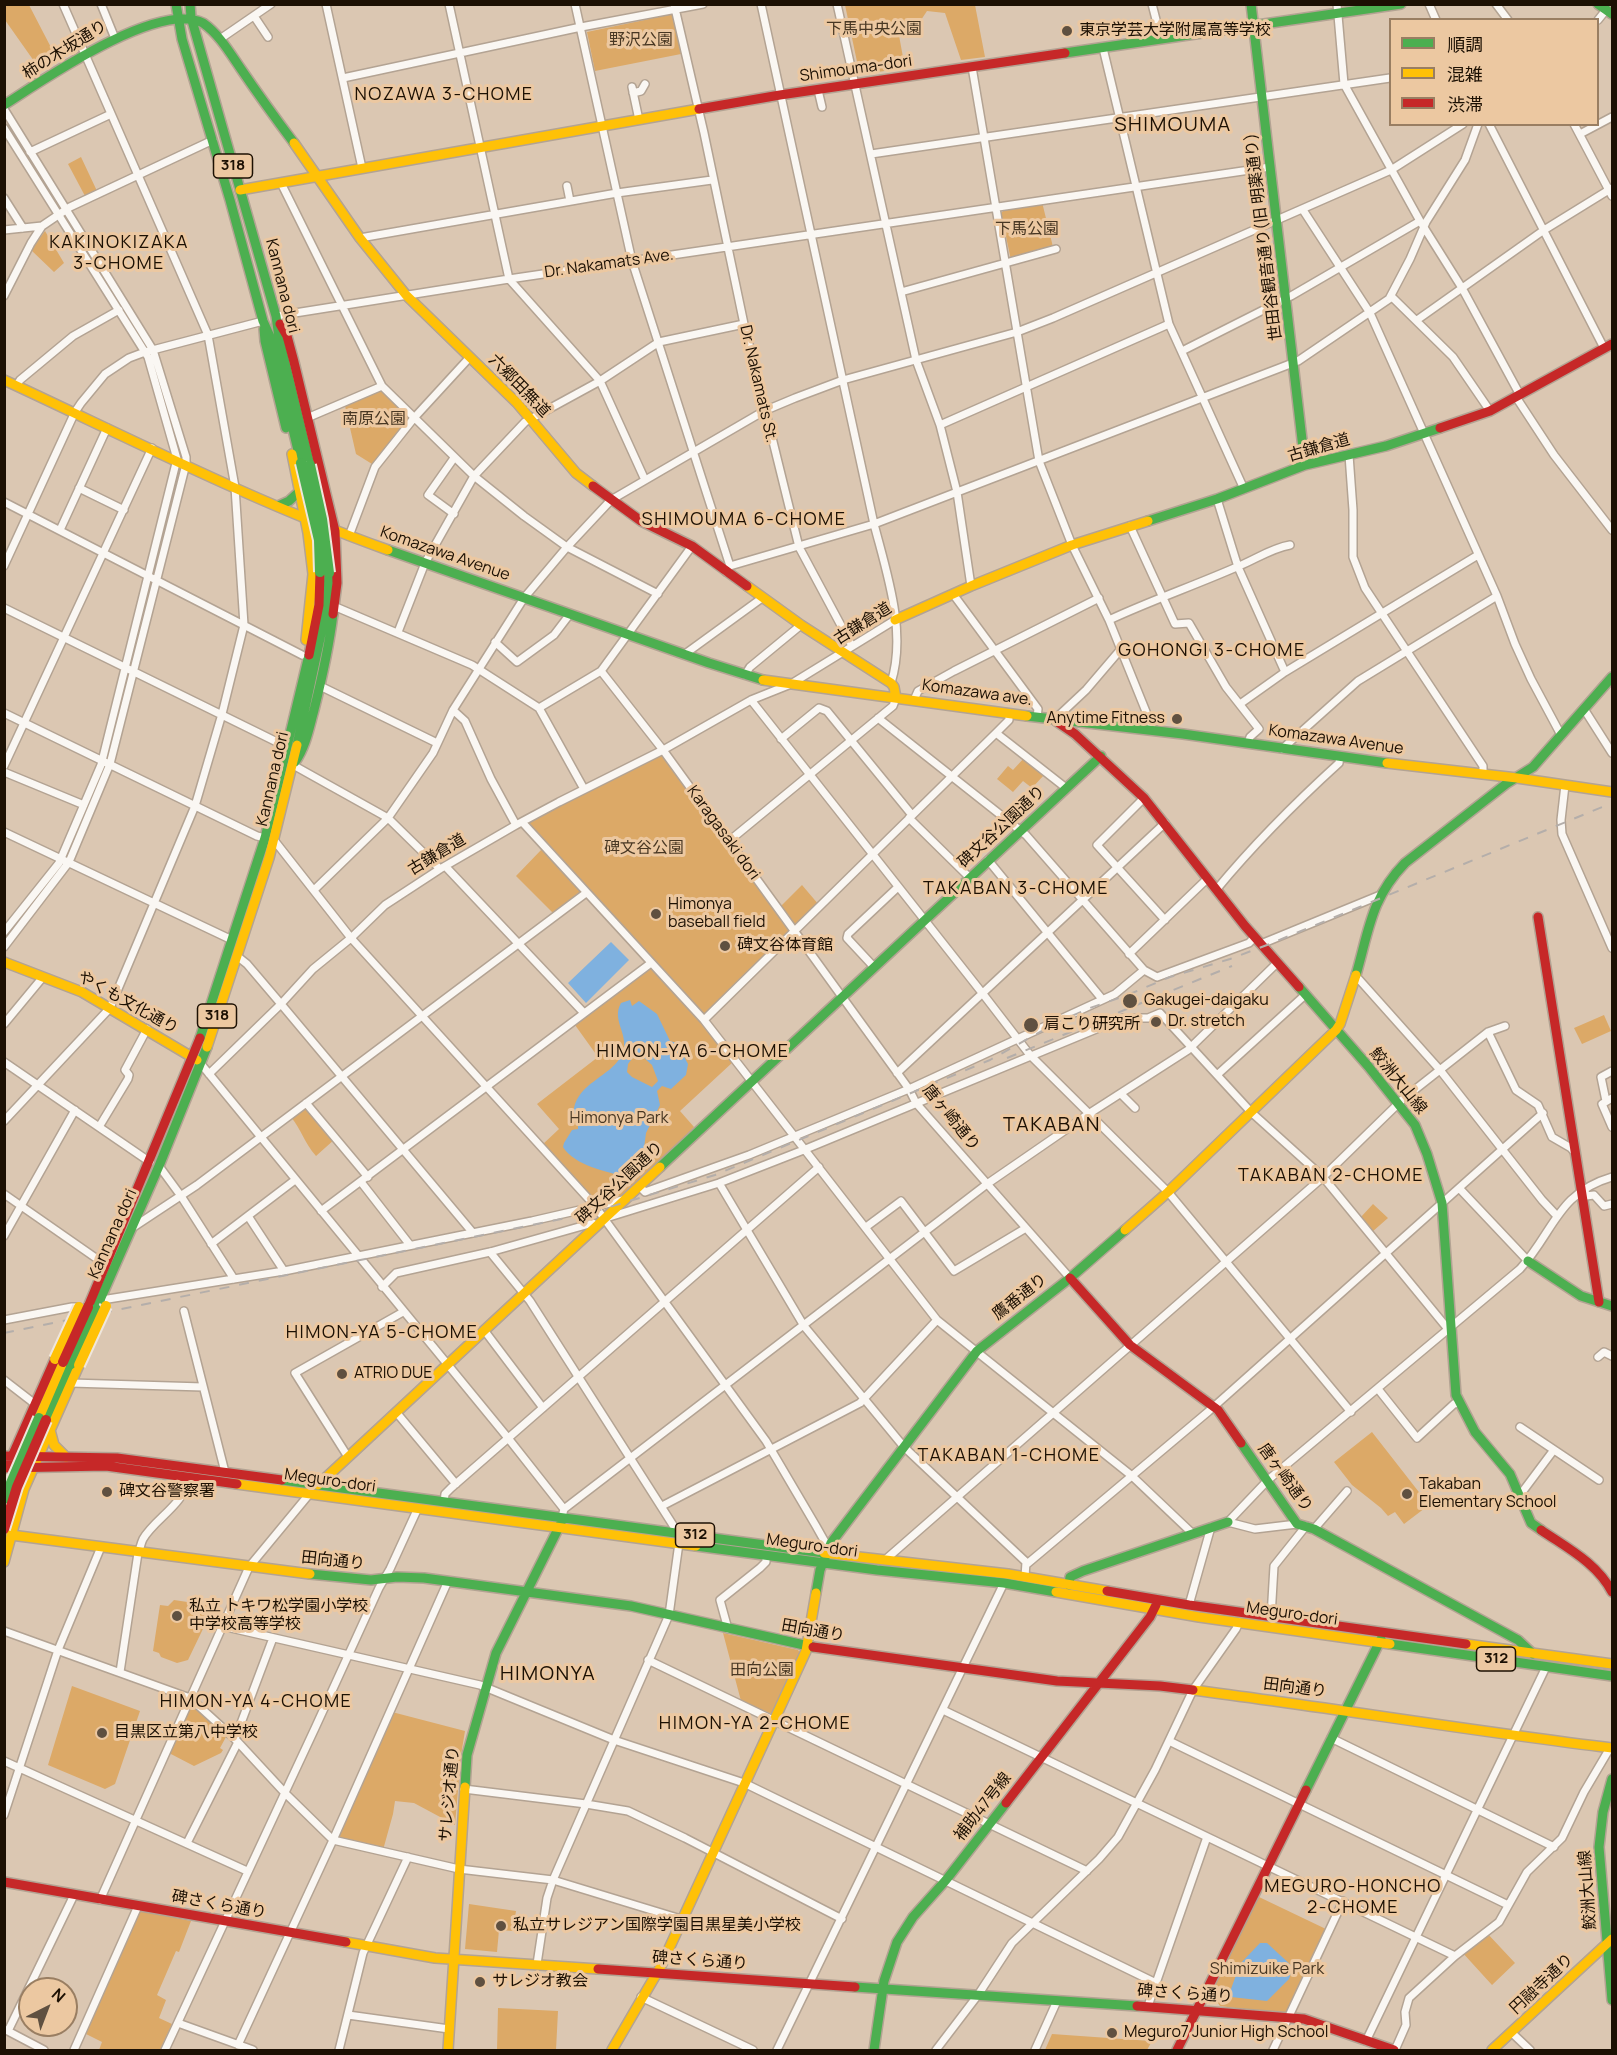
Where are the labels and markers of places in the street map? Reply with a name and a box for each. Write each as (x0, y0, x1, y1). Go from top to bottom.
place label: 東京学芸大学附属高等学校 (1079, 21, 1271, 41)
marker: 東京学芸大学附属高等学校 (1060, 24, 1074, 38)
place label: Anytime Fitness (1047, 709, 1165, 729)
marker: Anytime Fitness (1170, 712, 1184, 726)
place label: Himonya baseball field (668, 895, 765, 933)
marker: Himonya baseball field (649, 907, 663, 921)
place label: 碑文谷体育館 (737, 936, 833, 956)
marker: 碑文谷体育館 (718, 939, 732, 953)
place label: Gakugei-daigaku (1144, 991, 1269, 1011)
marker: Gakugei-daigaku (1121, 992, 1139, 1010)
place label: Dr. stretch (1168, 1012, 1245, 1032)
place label: 肩こり研究所 (1044, 1015, 1140, 1035)
marker: Dr. stretch (1149, 1015, 1163, 1029)
marker: 肩こり研究所 (1022, 1016, 1040, 1034)
place label: ATRIO DUE (354, 1364, 432, 1384)
marker: ATRIO DUE (335, 1367, 349, 1381)
place label: Takaban Elementary School (1419, 1475, 1557, 1513)
place label: 碑文谷警察署 (119, 1482, 215, 1502)
marker: 碑文谷警察署 (100, 1485, 114, 1499)
marker: Takaban Elementary School (1400, 1487, 1414, 1501)
place label: 私立 トキワ松学園小学校 中学校高等学校 (189, 1597, 368, 1635)
marker: 私立 トキワ松学園小学校 中学校高等学校 (170, 1609, 184, 1623)
place label: 目黒区立第八中学校 (114, 1723, 258, 1743)
marker: 目黒区立第八中学校 (95, 1726, 109, 1740)
place label: 私立サレジアン国際学園目黒星美小学校 (513, 1916, 801, 1936)
marker: 私立サレジアン国際学園目黒星美小学校 (494, 1919, 508, 1933)
place label: サレジオ教会 (492, 1972, 588, 1992)
marker: サレジオ教会 (473, 1975, 487, 1989)
place label: Meguro7 Junior High School (1124, 2023, 1328, 2043)
marker: Meguro7 Junior High School (1105, 2026, 1119, 2040)

